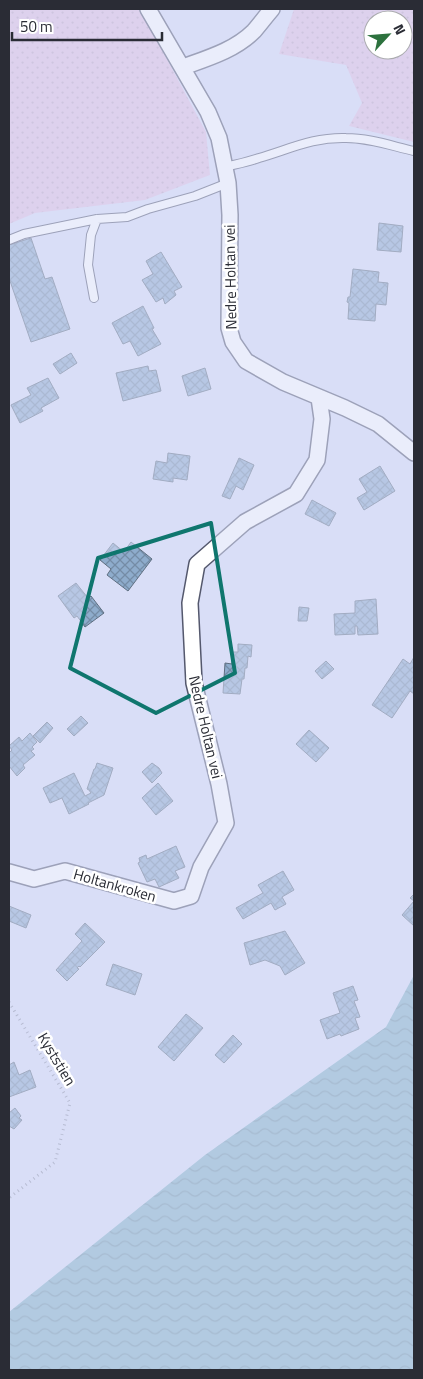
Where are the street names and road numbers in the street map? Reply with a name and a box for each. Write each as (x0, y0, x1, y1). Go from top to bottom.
street label: Nedre Holtan vei (218, 224, 242, 330)
street label: Nedre Holtan vei (183, 673, 229, 781)
street label: Holtankroken (71, 862, 159, 908)
street label: Kyststien (32, 1028, 82, 1090)

